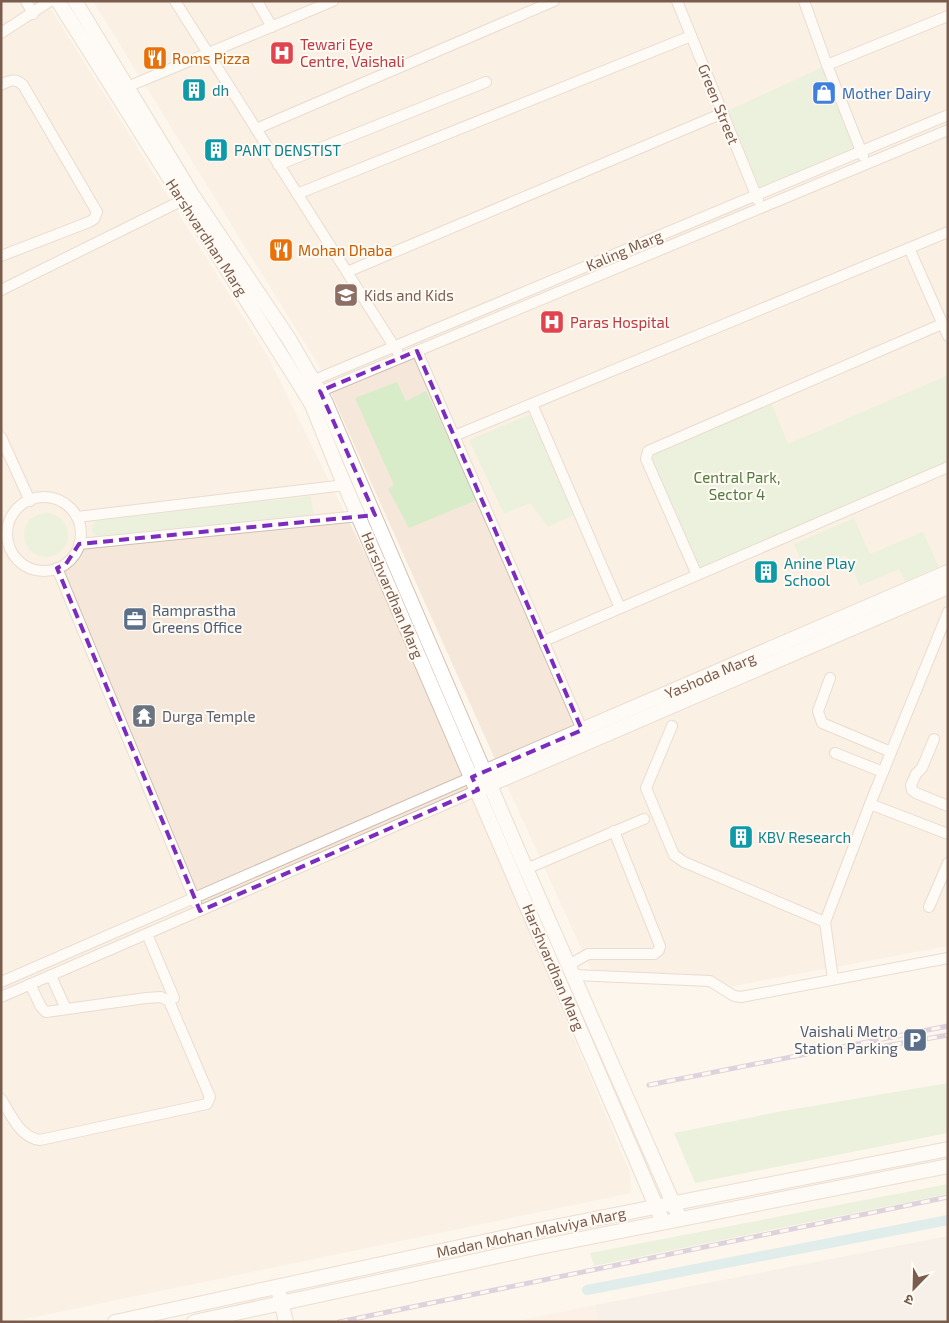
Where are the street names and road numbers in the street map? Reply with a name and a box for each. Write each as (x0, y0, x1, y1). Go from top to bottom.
street label: Green Street (695, 61, 743, 147)
street label: Harshvardhan Marg (162, 175, 252, 299)
street label: Kaling Marg (583, 226, 666, 274)
street label: Harshvardhan Marg (358, 529, 428, 662)
street label: Yashoda Marg (662, 648, 759, 702)
street label: Harshvardhan Marg (519, 901, 589, 1034)
street label: Madan Mohan Malviya Marg (435, 1203, 628, 1261)

